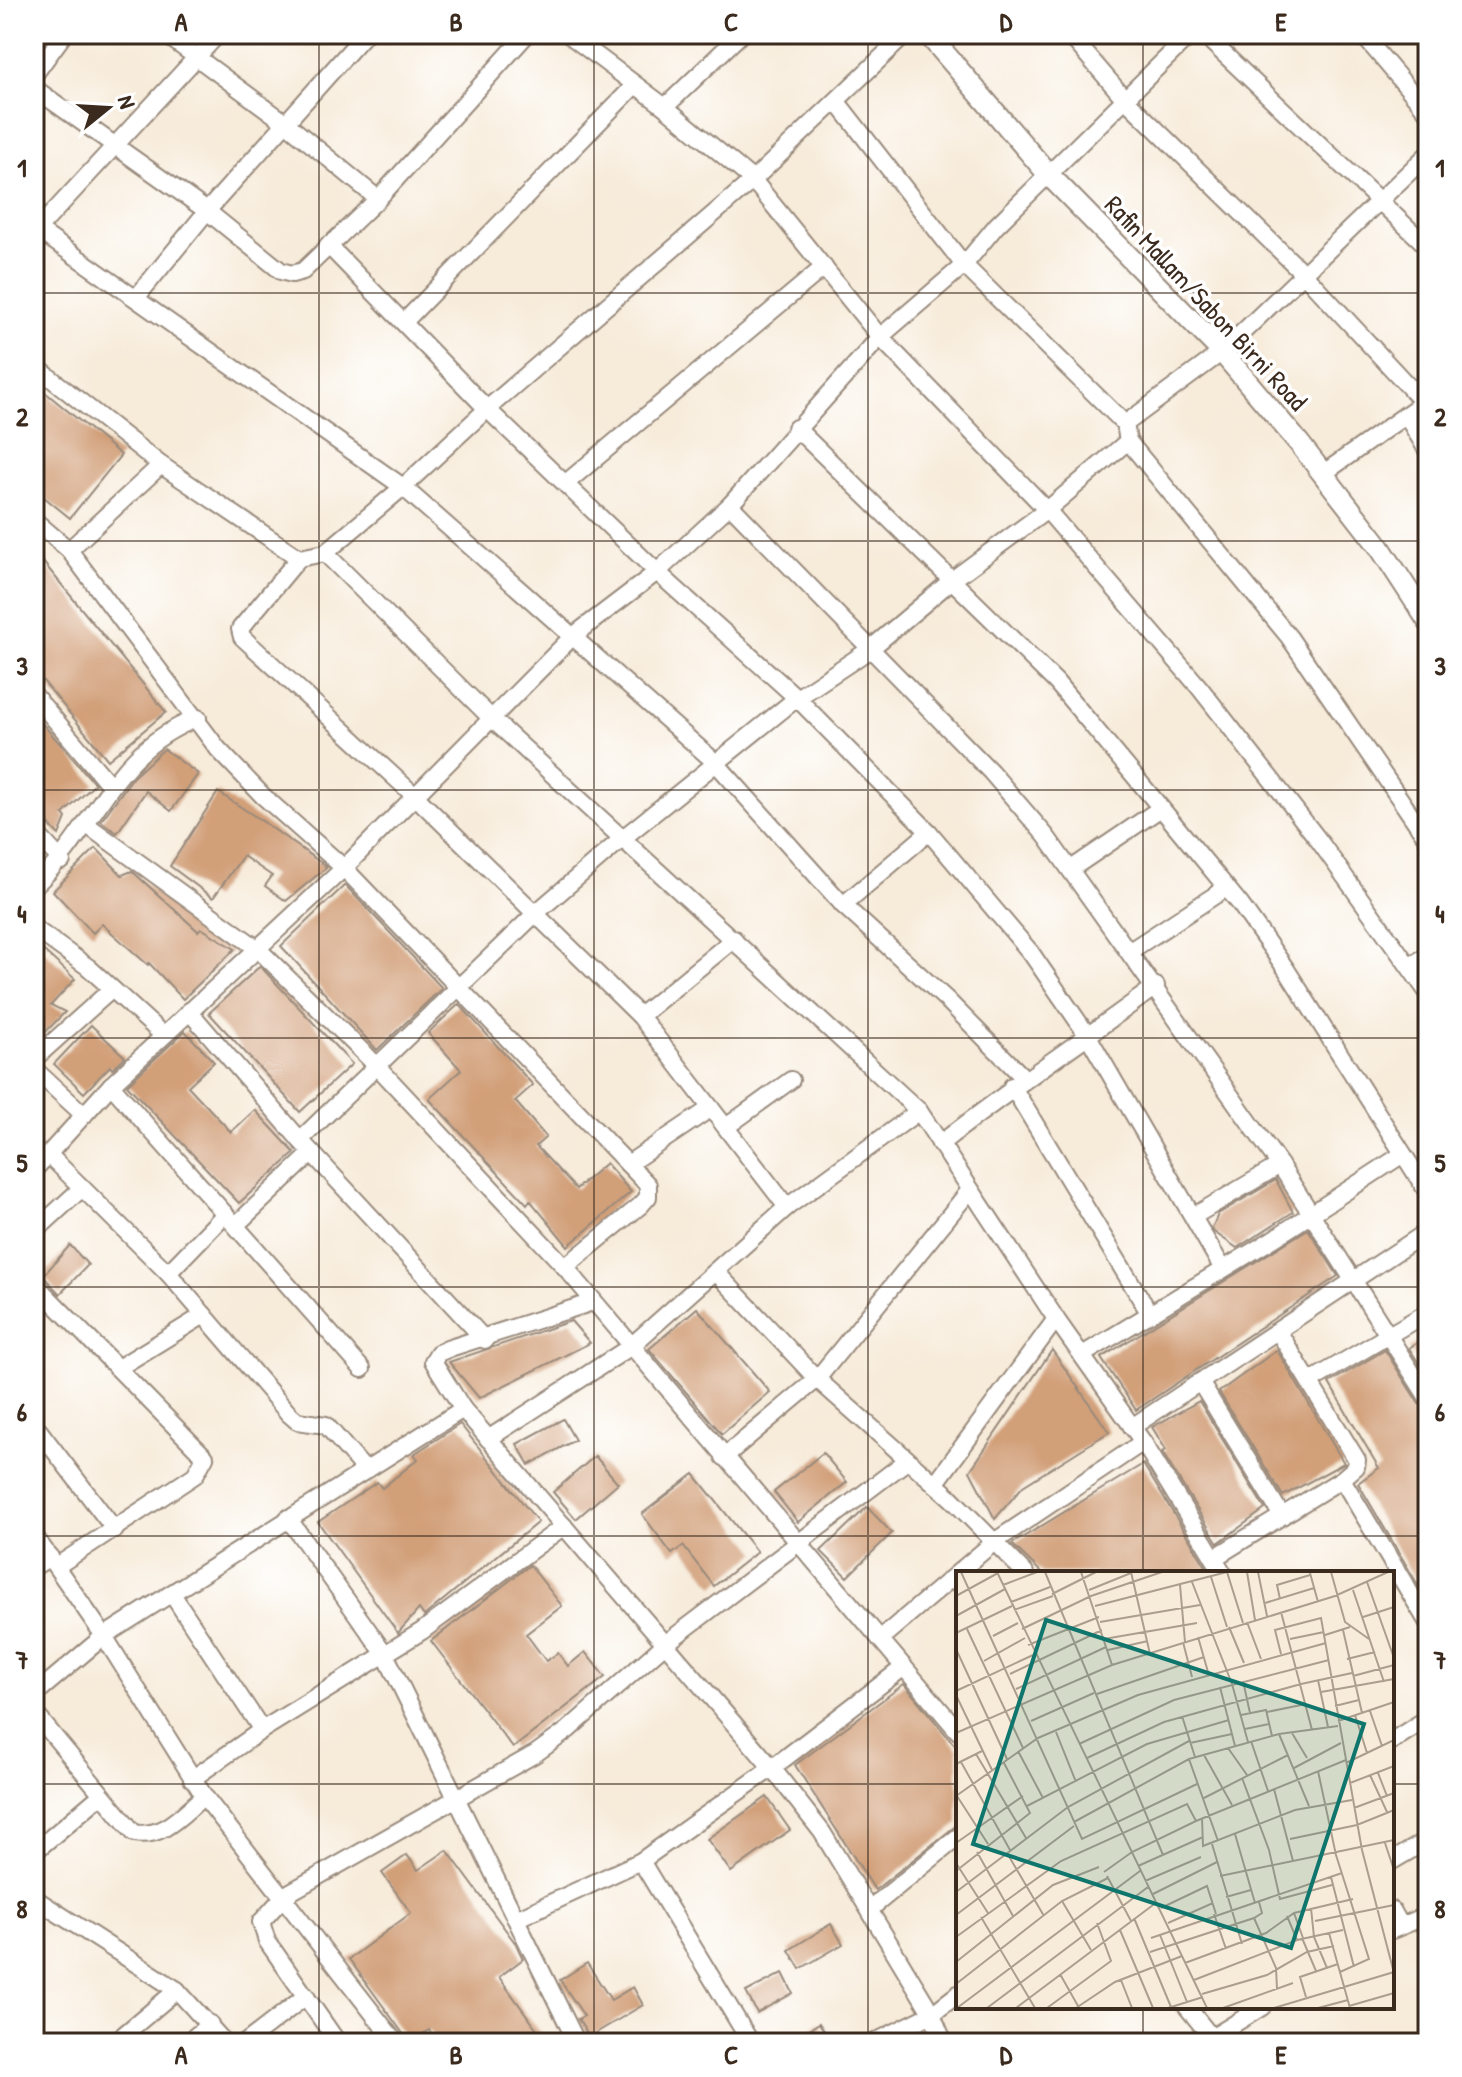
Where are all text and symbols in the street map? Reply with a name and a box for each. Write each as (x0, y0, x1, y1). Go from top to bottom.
text: A (175, 4, 188, 39)
text: B (449, 4, 463, 39)
text: C (724, 4, 738, 39)
text: D (1000, 4, 1013, 39)
text: E (1275, 4, 1287, 39)
north arrow (68, 68, 148, 148)
text: N (111, 92, 143, 112)
text: 1 (17, 150, 27, 185)
text: 1 (1435, 150, 1445, 185)
street label: Rafin Mallam/Sabon Birni Road (1097, 188, 1315, 418)
text: 2 (16, 399, 29, 434)
text: 2 (1434, 399, 1447, 434)
text: 3 (16, 648, 28, 683)
text: 3 (1434, 648, 1446, 683)
text: 4 (17, 896, 27, 931)
text: 4 (1435, 896, 1445, 931)
text: 5 (17, 1145, 28, 1180)
text: 5 (1435, 1145, 1446, 1180)
text: 6 (17, 1394, 28, 1429)
text: 6 (1435, 1394, 1446, 1429)
inset map (956, 1571, 1394, 2009)
text: 7 (15, 1642, 29, 1677)
text: 7 (1433, 1642, 1447, 1677)
text: 8 (16, 1891, 28, 1926)
text: 8 (1434, 1891, 1446, 1926)
text: A (175, 2037, 188, 2072)
text: B (449, 2037, 463, 2072)
text: C (724, 2037, 738, 2072)
text: D (1000, 2037, 1013, 2072)
text: E (1275, 2037, 1287, 2072)

